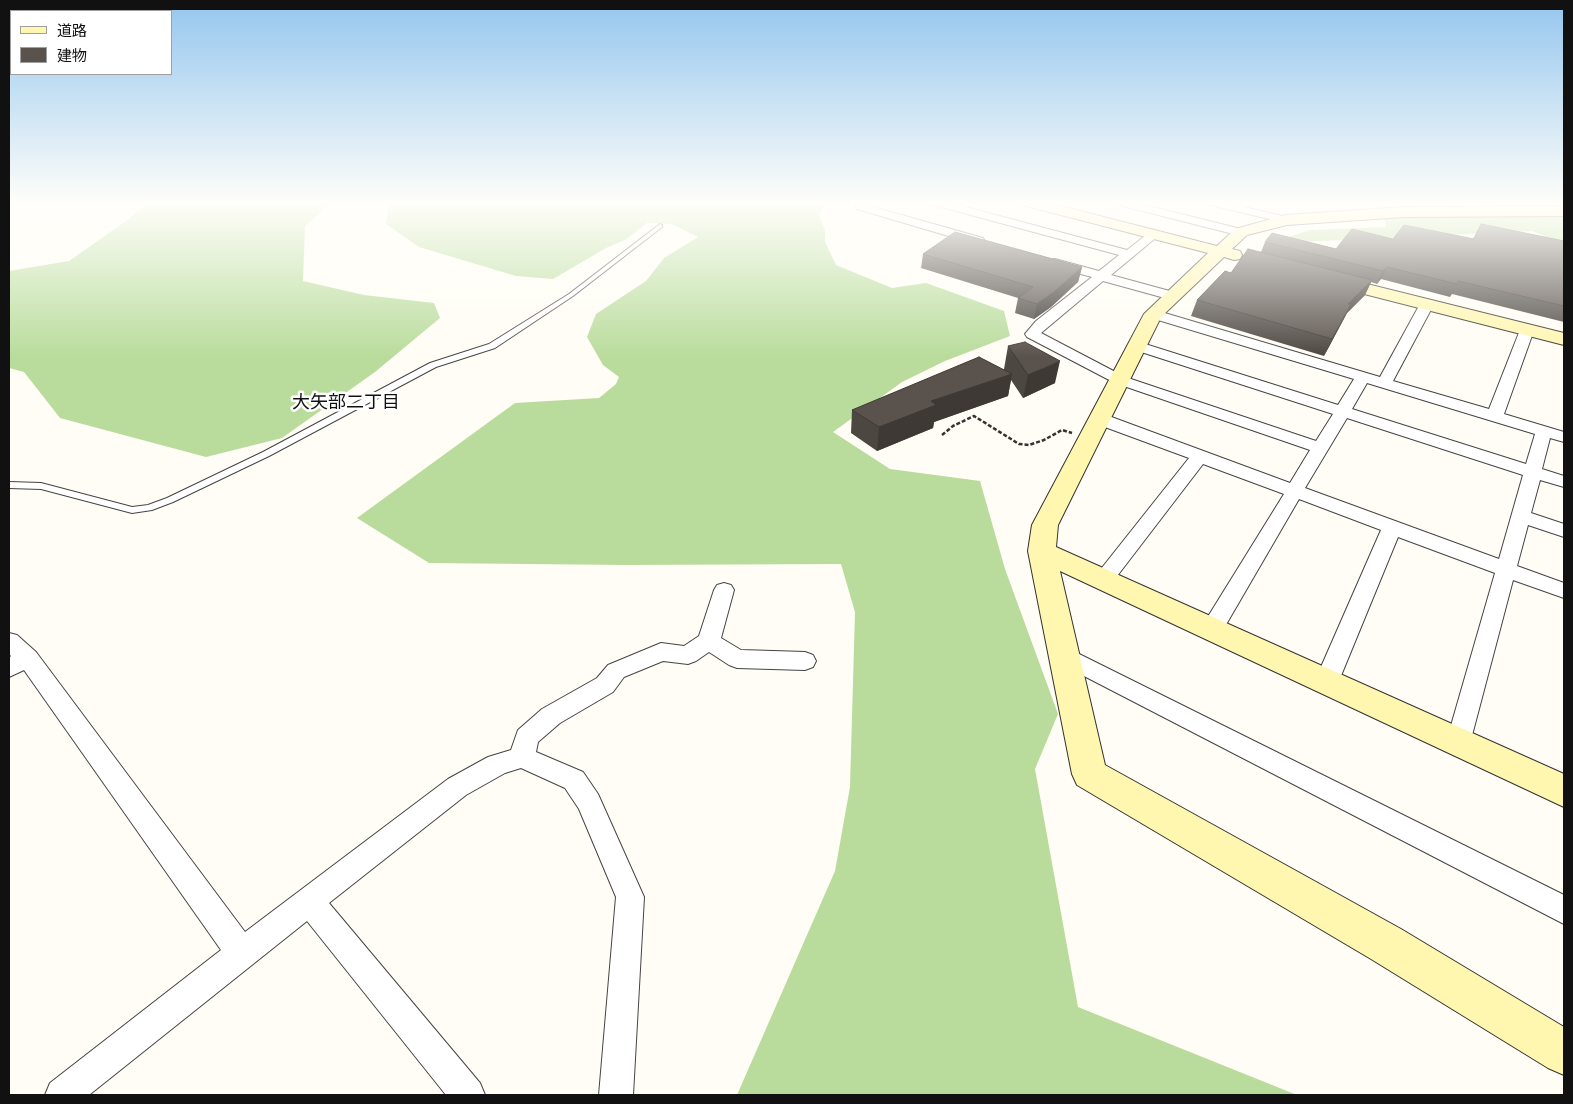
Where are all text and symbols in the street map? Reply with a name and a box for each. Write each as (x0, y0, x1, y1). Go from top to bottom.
legend (10, 10, 172, 75)
text: 道路 (57, 23, 87, 39)
text: 建物 (57, 48, 87, 64)
district label: 大矢部二丁目 (292, 392, 400, 414)

